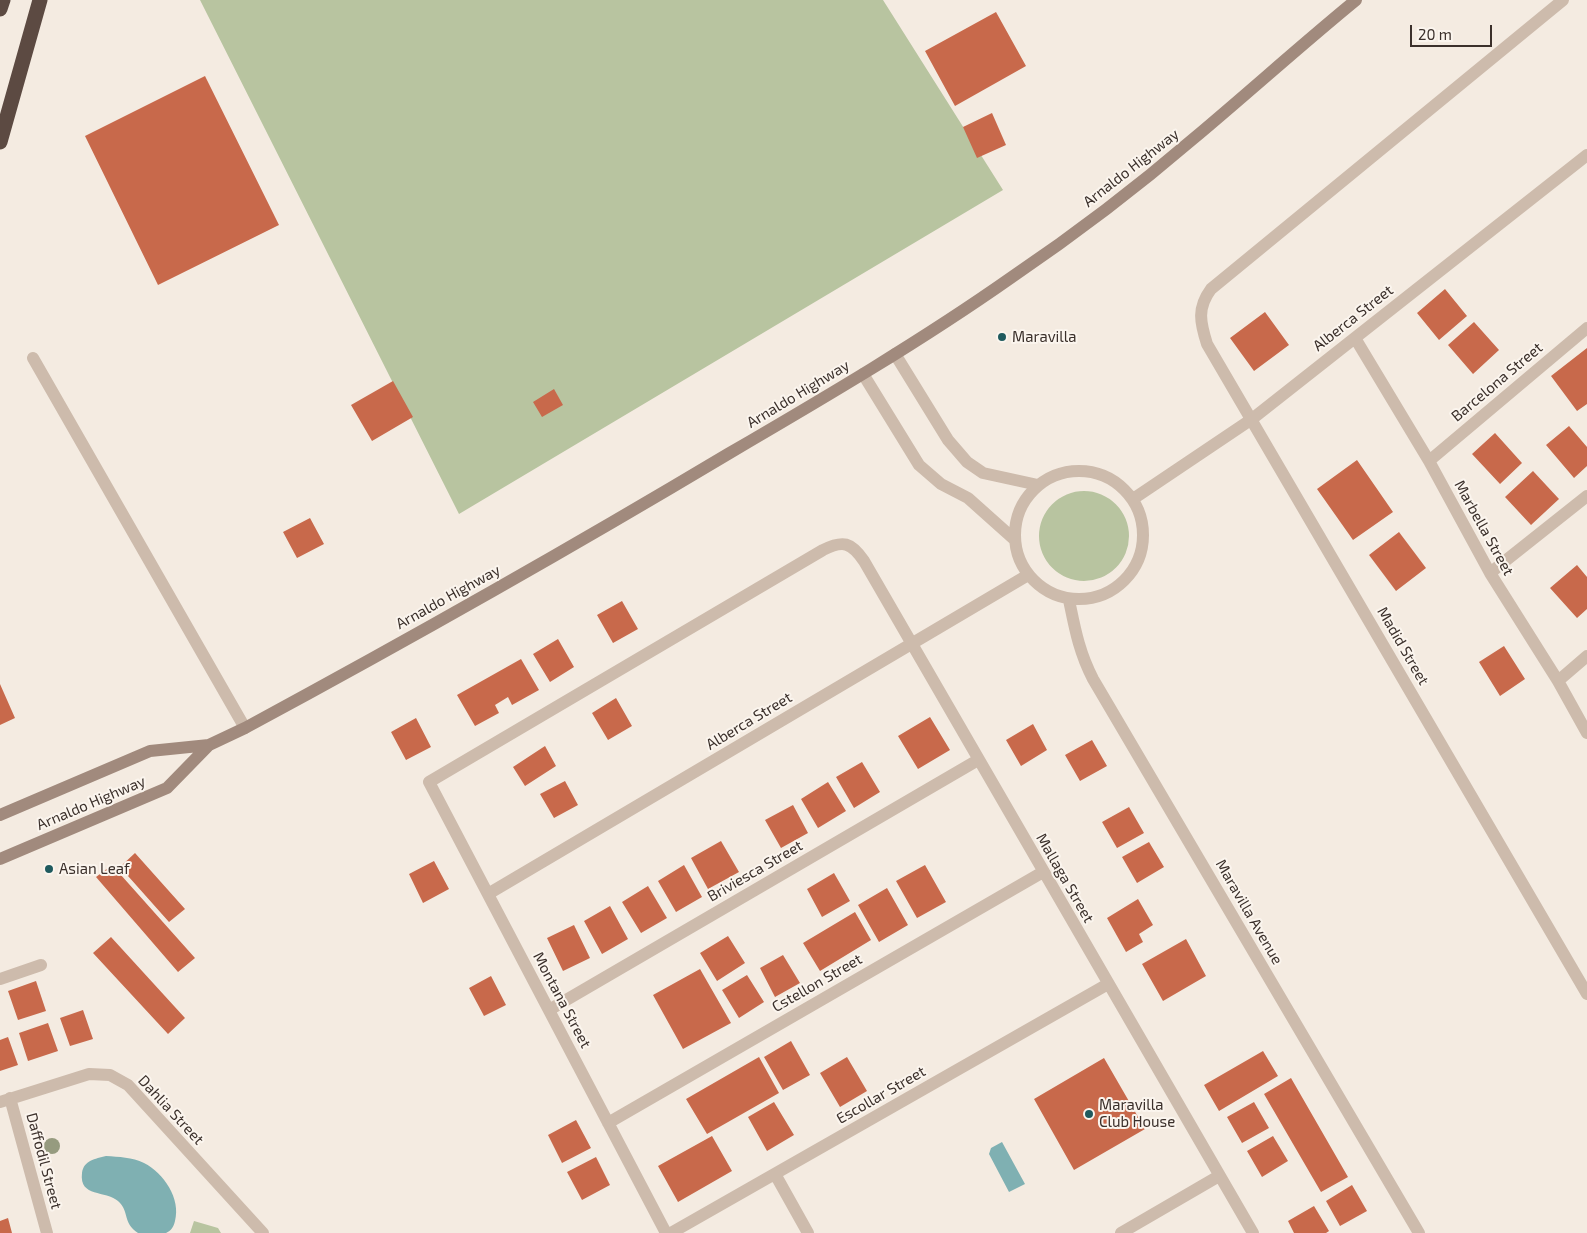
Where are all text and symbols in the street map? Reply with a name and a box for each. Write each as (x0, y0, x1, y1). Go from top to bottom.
scale bar (1412, 15, 1494, 47)
text: 20 m (1418, 25, 1452, 43)
street label: Arnaldo Highway (1080, 125, 1182, 211)
street label: Alberca Street (1309, 281, 1397, 355)
place label: Maravilla (1012, 328, 1076, 346)
marker: Maravilla (996, 331, 1008, 343)
street label: Barcelona Street (1448, 339, 1546, 425)
street label: Arnaldo Highway (743, 356, 853, 432)
street label: Marbella Street (1450, 477, 1518, 579)
street label: Arnaldo Highway (393, 561, 503, 633)
street label: Madid Street (1373, 604, 1433, 688)
street label: Alberca Street (703, 688, 795, 754)
street label: Arnaldo Highway (34, 772, 148, 834)
street label: Mallaga Street (1032, 830, 1098, 926)
street label: Briviesca Street (704, 836, 806, 906)
street label: Maravilla Avenue (1212, 856, 1286, 968)
place label: Asian Leaf (59, 860, 130, 878)
marker: Asian Leaf (43, 863, 55, 875)
street label: Montana Street (529, 949, 595, 1051)
street label: Cstellon Street (769, 950, 865, 1016)
street label: Escollar Street (833, 1062, 929, 1128)
street label: Dahlia Street (134, 1072, 208, 1148)
place label: Maravilla Club House (1099, 1096, 1175, 1131)
marker: Maravilla Club House (1083, 1108, 1095, 1120)
street label: Daffodil Street (22, 1111, 66, 1211)

